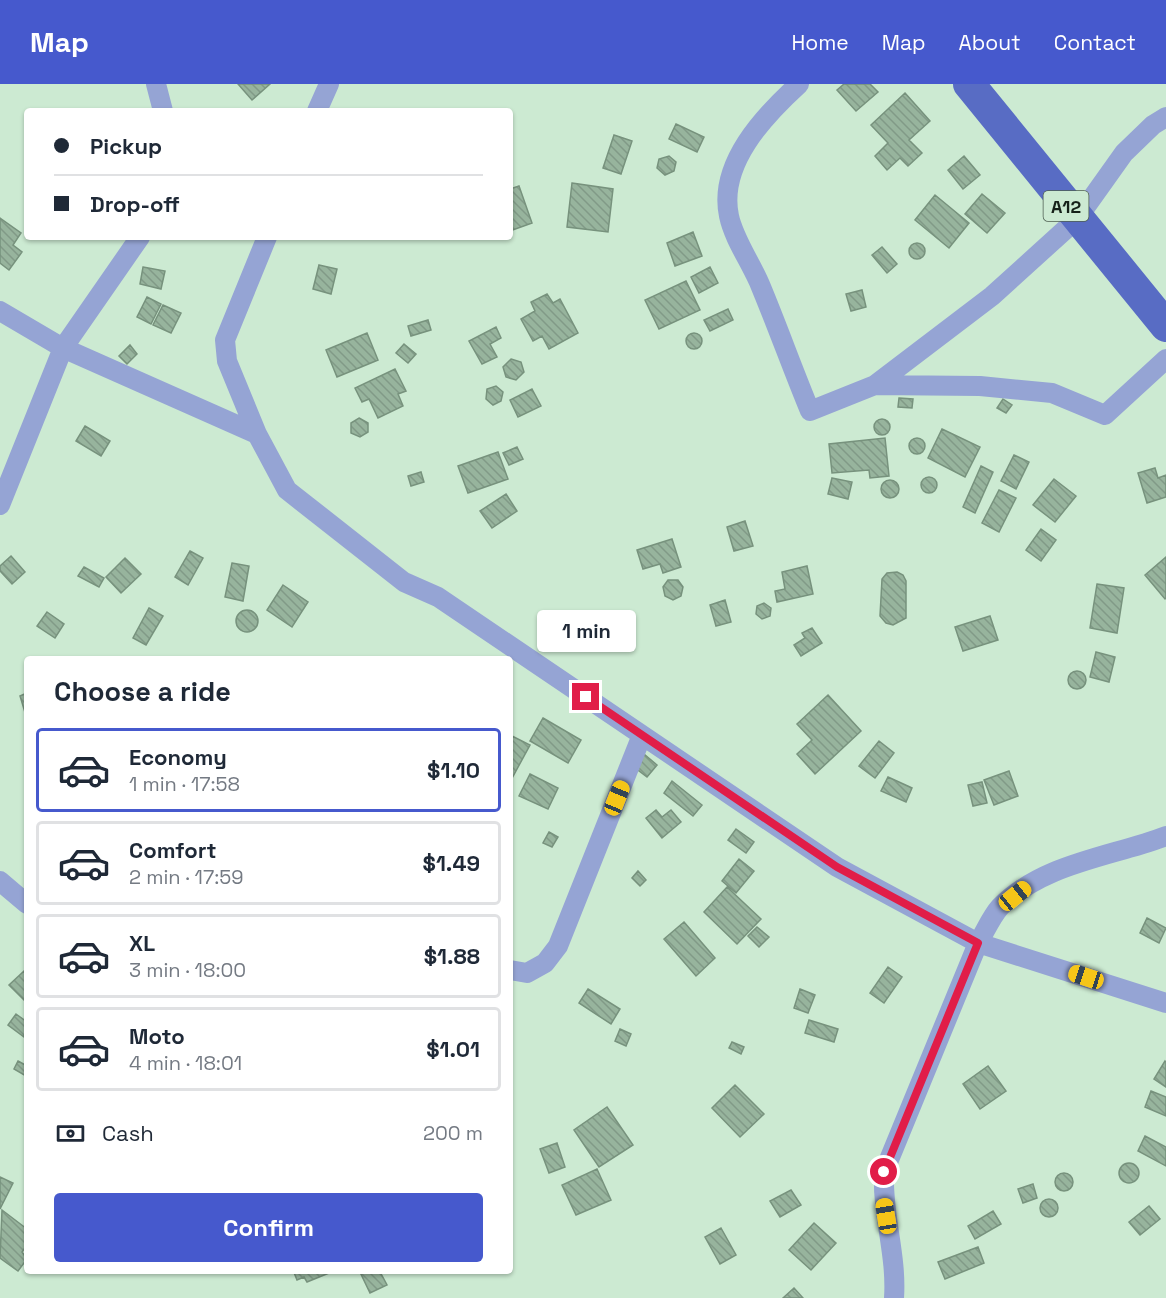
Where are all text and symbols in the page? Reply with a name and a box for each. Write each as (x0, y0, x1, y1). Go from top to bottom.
text: Map (30, 24, 89, 60)
text: Home (791, 29, 849, 56)
text: Map (882, 29, 926, 56)
text: About (959, 29, 1021, 56)
text: Contact (1054, 29, 1136, 56)
text: Pickup (90, 132, 162, 160)
text: Drop-off (90, 190, 180, 218)
road number: A12 (1044, 191, 1088, 221)
callout: 1 min (536, 610, 636, 652)
text: 1 min (562, 618, 611, 644)
text: Choose a ride (54, 674, 231, 709)
route end (572, 683, 599, 710)
icon: car (57, 743, 111, 797)
text: Economy (129, 743, 227, 771)
text: $1.10 (427, 756, 480, 784)
text: 1 min · 17:58 (129, 771, 240, 797)
car (602, 778, 632, 818)
icon: car (57, 836, 111, 890)
text: Comfort (129, 836, 217, 864)
text: $1.49 (423, 849, 480, 877)
text: 2 min · 17:59 (129, 864, 244, 890)
car (995, 878, 1035, 914)
icon: car (57, 929, 111, 983)
text: XL (129, 929, 155, 957)
text: $1.88 (424, 942, 480, 970)
text: 3 min · 18:00 (129, 957, 246, 983)
car (1066, 963, 1106, 991)
icon: car (57, 1022, 111, 1076)
text: Moto (129, 1022, 185, 1050)
text: $1.01 (426, 1035, 480, 1063)
text: 4 min · 18:01 (129, 1050, 242, 1076)
icon: cash (54, 1117, 87, 1150)
text: Cash (102, 1119, 154, 1147)
text: 200 m (423, 1120, 483, 1146)
route start (870, 1158, 897, 1185)
button: Confirm (54, 1193, 483, 1262)
car (874, 1197, 898, 1235)

